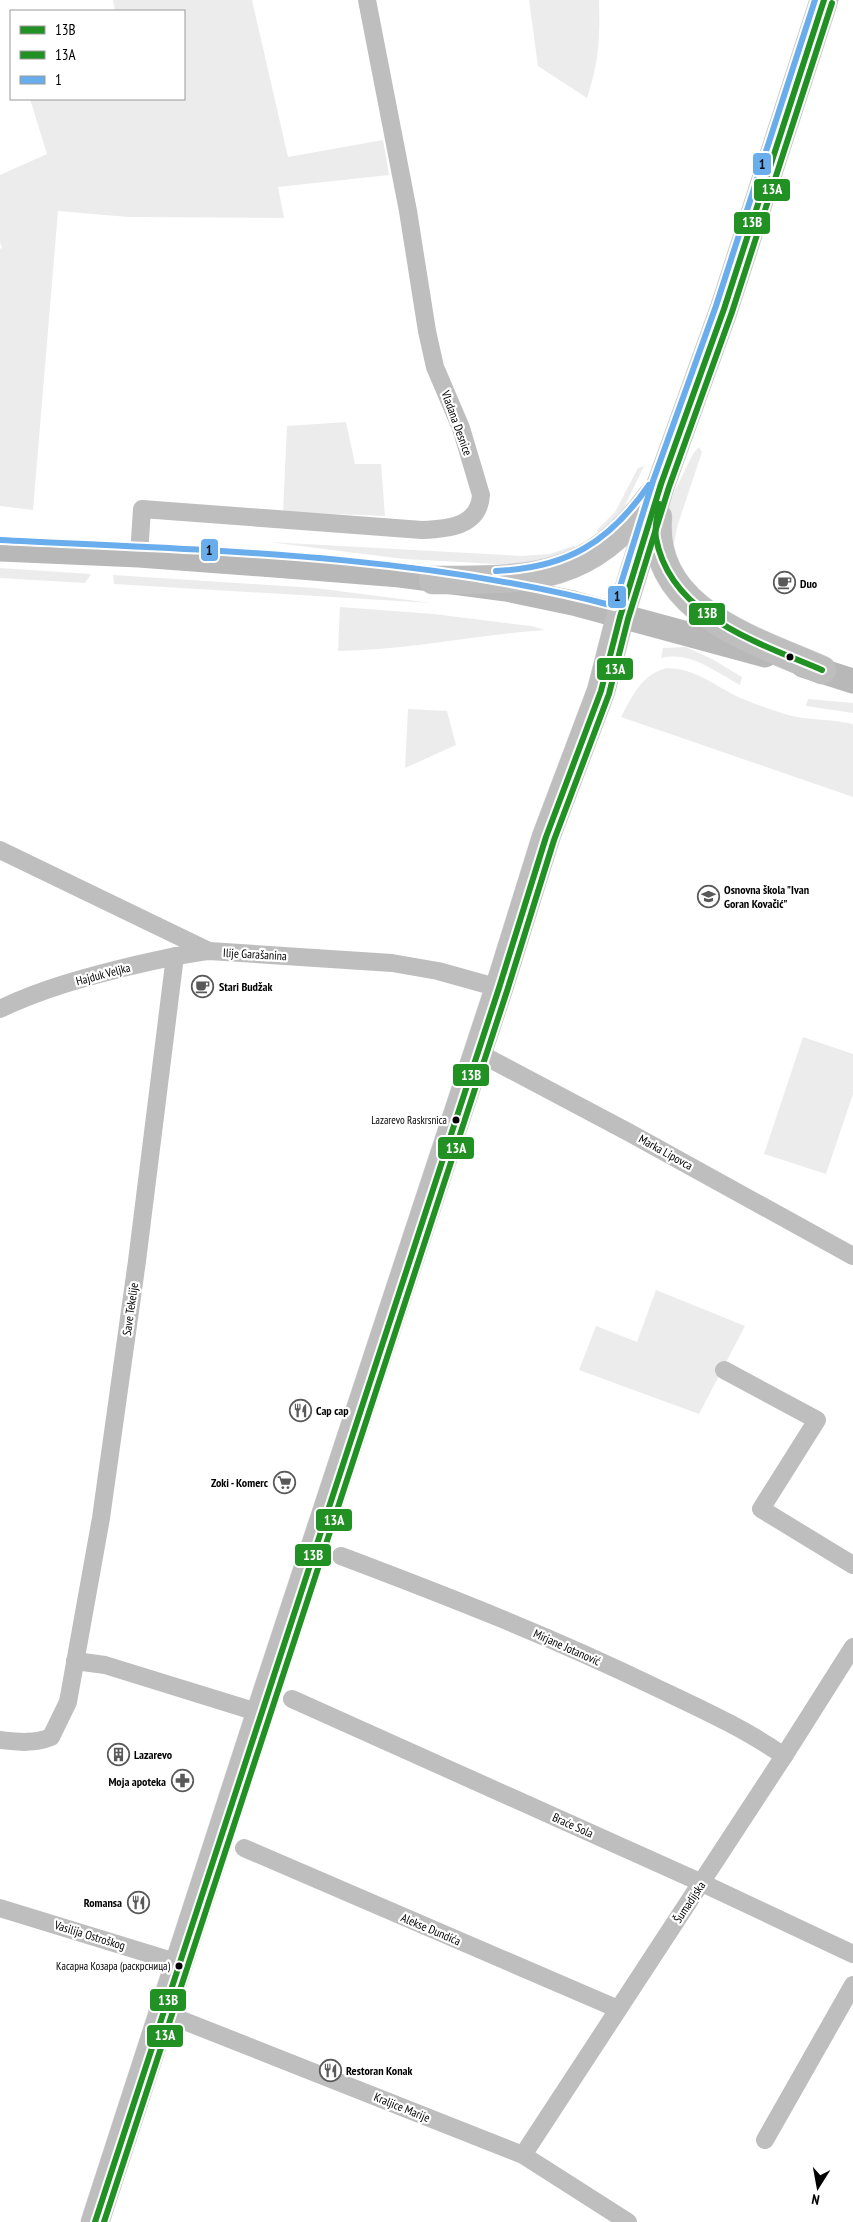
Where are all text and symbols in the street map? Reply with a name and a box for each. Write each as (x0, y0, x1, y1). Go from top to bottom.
legend (10, 10, 185, 100)
text: 13B (55, 20, 76, 39)
text: 13A (55, 45, 77, 64)
text: 1 (55, 70, 62, 89)
line badge: 1 (752, 152, 772, 176)
text: 1 (759, 155, 765, 173)
line badge: 13A (753, 178, 791, 202)
text: 13A (762, 180, 783, 198)
line badge: 13B (733, 211, 771, 235)
text: 13B (742, 213, 762, 231)
street label: Vladana Desnice (438, 388, 476, 458)
line badge: 1 (200, 538, 219, 562)
text: 1 (206, 541, 212, 559)
cafe icon: Duo (772, 571, 796, 595)
place label: Duo (800, 576, 818, 591)
line badge: 1 (607, 585, 627, 609)
text: 1 (614, 587, 620, 605)
line badge: 13B (688, 602, 726, 626)
text: 13B (697, 604, 717, 622)
unlabelled marker (785, 652, 795, 662)
line badge: 13A (596, 657, 634, 681)
text: 13A (605, 660, 626, 678)
place label: Osnovna škola "Ivan Goran Kovačić" (724, 882, 809, 911)
school or university icon: Osnovna škola "Ivan Goran Kovačić" (696, 884, 720, 908)
street label: Ilije Garašanina (223, 945, 287, 963)
street label: Hajduk Veljka (74, 960, 132, 988)
cafe icon: Stari Budžak (191, 974, 215, 998)
place label: Stari Budžak (219, 979, 272, 994)
line badge: 13B (452, 1063, 490, 1087)
text: 13B (461, 1066, 481, 1084)
place label: Lazarevo Raskrsnica (371, 1113, 447, 1127)
marker: Lazarevo Raskrsnica (451, 1115, 461, 1125)
street label: Marka Lipovca (636, 1131, 696, 1173)
line badge: 13A (437, 1136, 475, 1160)
text: 13A (446, 1139, 467, 1157)
street label: Save Tekelije (119, 1282, 141, 1336)
restaurant icon: Cap cap (288, 1398, 312, 1422)
place label: Cap cap (316, 1403, 349, 1418)
supermarket icon: Zoki - Komerc (272, 1470, 296, 1494)
place label: Zoki - Komerc (211, 1475, 269, 1490)
line badge: 13A (315, 1508, 353, 1532)
text: 13A (324, 1511, 345, 1529)
line badge: 13B (294, 1543, 332, 1567)
text: 13B (303, 1546, 323, 1564)
street label: Mirjane Jotanović (531, 1626, 603, 1669)
building icon: Lazarevo (106, 1742, 130, 1766)
place label: Lazarevo (134, 1747, 173, 1762)
pharmacy icon: Moja apoteka (170, 1769, 194, 1793)
place label: Moja apoteka (108, 1774, 166, 1789)
street label: Braće Sola (550, 1809, 596, 1841)
street label: Šumadijska (670, 1878, 708, 1926)
restaurant icon: Romansa (126, 1890, 150, 1914)
place label: Romansa (84, 1895, 122, 1910)
street label: Alekse Dundića (399, 1910, 463, 1948)
street label: Vasilija Ostroškog (52, 1917, 127, 1953)
place label: Касарна Козара (раскрсница) (56, 1959, 170, 1973)
marker: Касарна Козара (раскрсница) (174, 1961, 184, 1971)
line badge: 13B (149, 1988, 187, 2012)
text: 13B (158, 1991, 178, 2009)
line badge: 13A (146, 2024, 184, 2048)
text: 13A (155, 2026, 176, 2044)
restaurant icon: Restoran Konak (318, 2058, 342, 2082)
place label: Restoran Konak (346, 2063, 412, 2078)
street label: Kraljice Marije (372, 2089, 432, 2125)
north arrow (793, 2162, 843, 2212)
text: N (810, 2190, 821, 2209)

